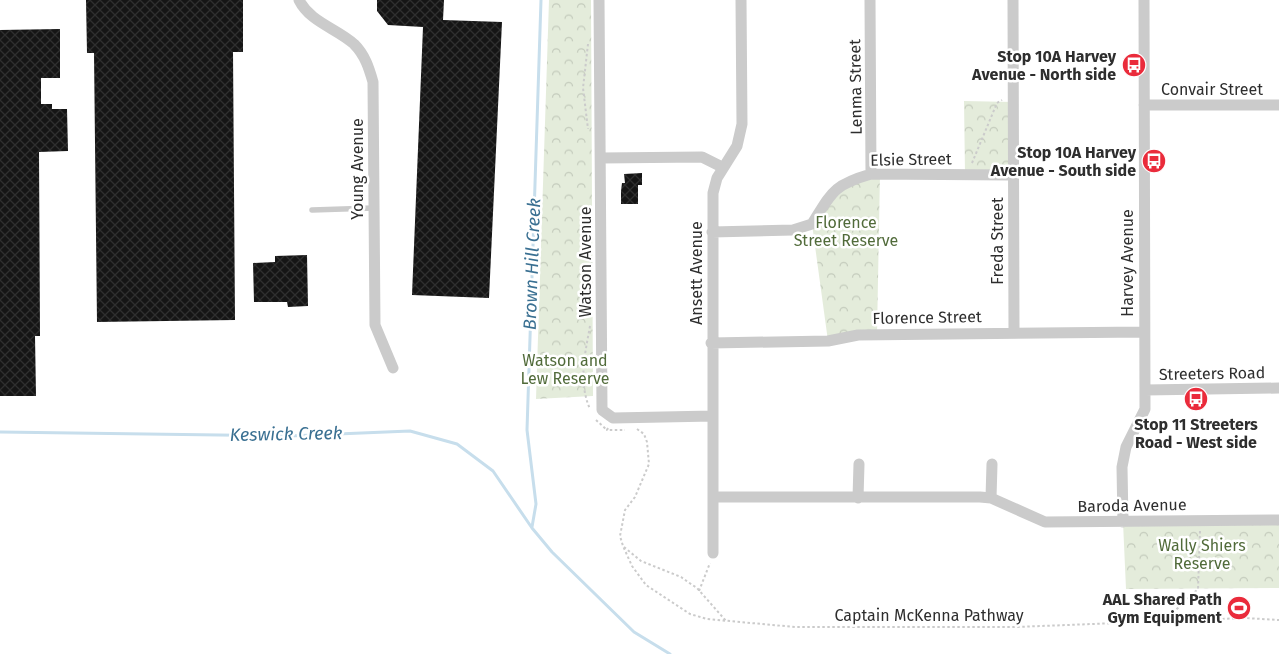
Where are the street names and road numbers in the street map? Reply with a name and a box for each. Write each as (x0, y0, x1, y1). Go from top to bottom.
street label: Lenma Street (845, 39, 866, 135)
street label: Convair Street (1161, 80, 1263, 99)
street label: Young Avenue (348, 118, 367, 220)
street label: Elsie Street (870, 149, 952, 170)
street label: Freda Street (988, 197, 1007, 285)
street label: Watson Avenue (576, 207, 595, 317)
street label: Harvey Avenue (1118, 209, 1137, 317)
street label: Ansett Avenue (687, 221, 706, 325)
street label: Florence Street (872, 307, 982, 328)
street label: Streeters Road (1159, 363, 1265, 384)
street label: Baroda Avenue (1077, 495, 1187, 516)
street label: Captain McKenna Pathway (834, 606, 1024, 625)

